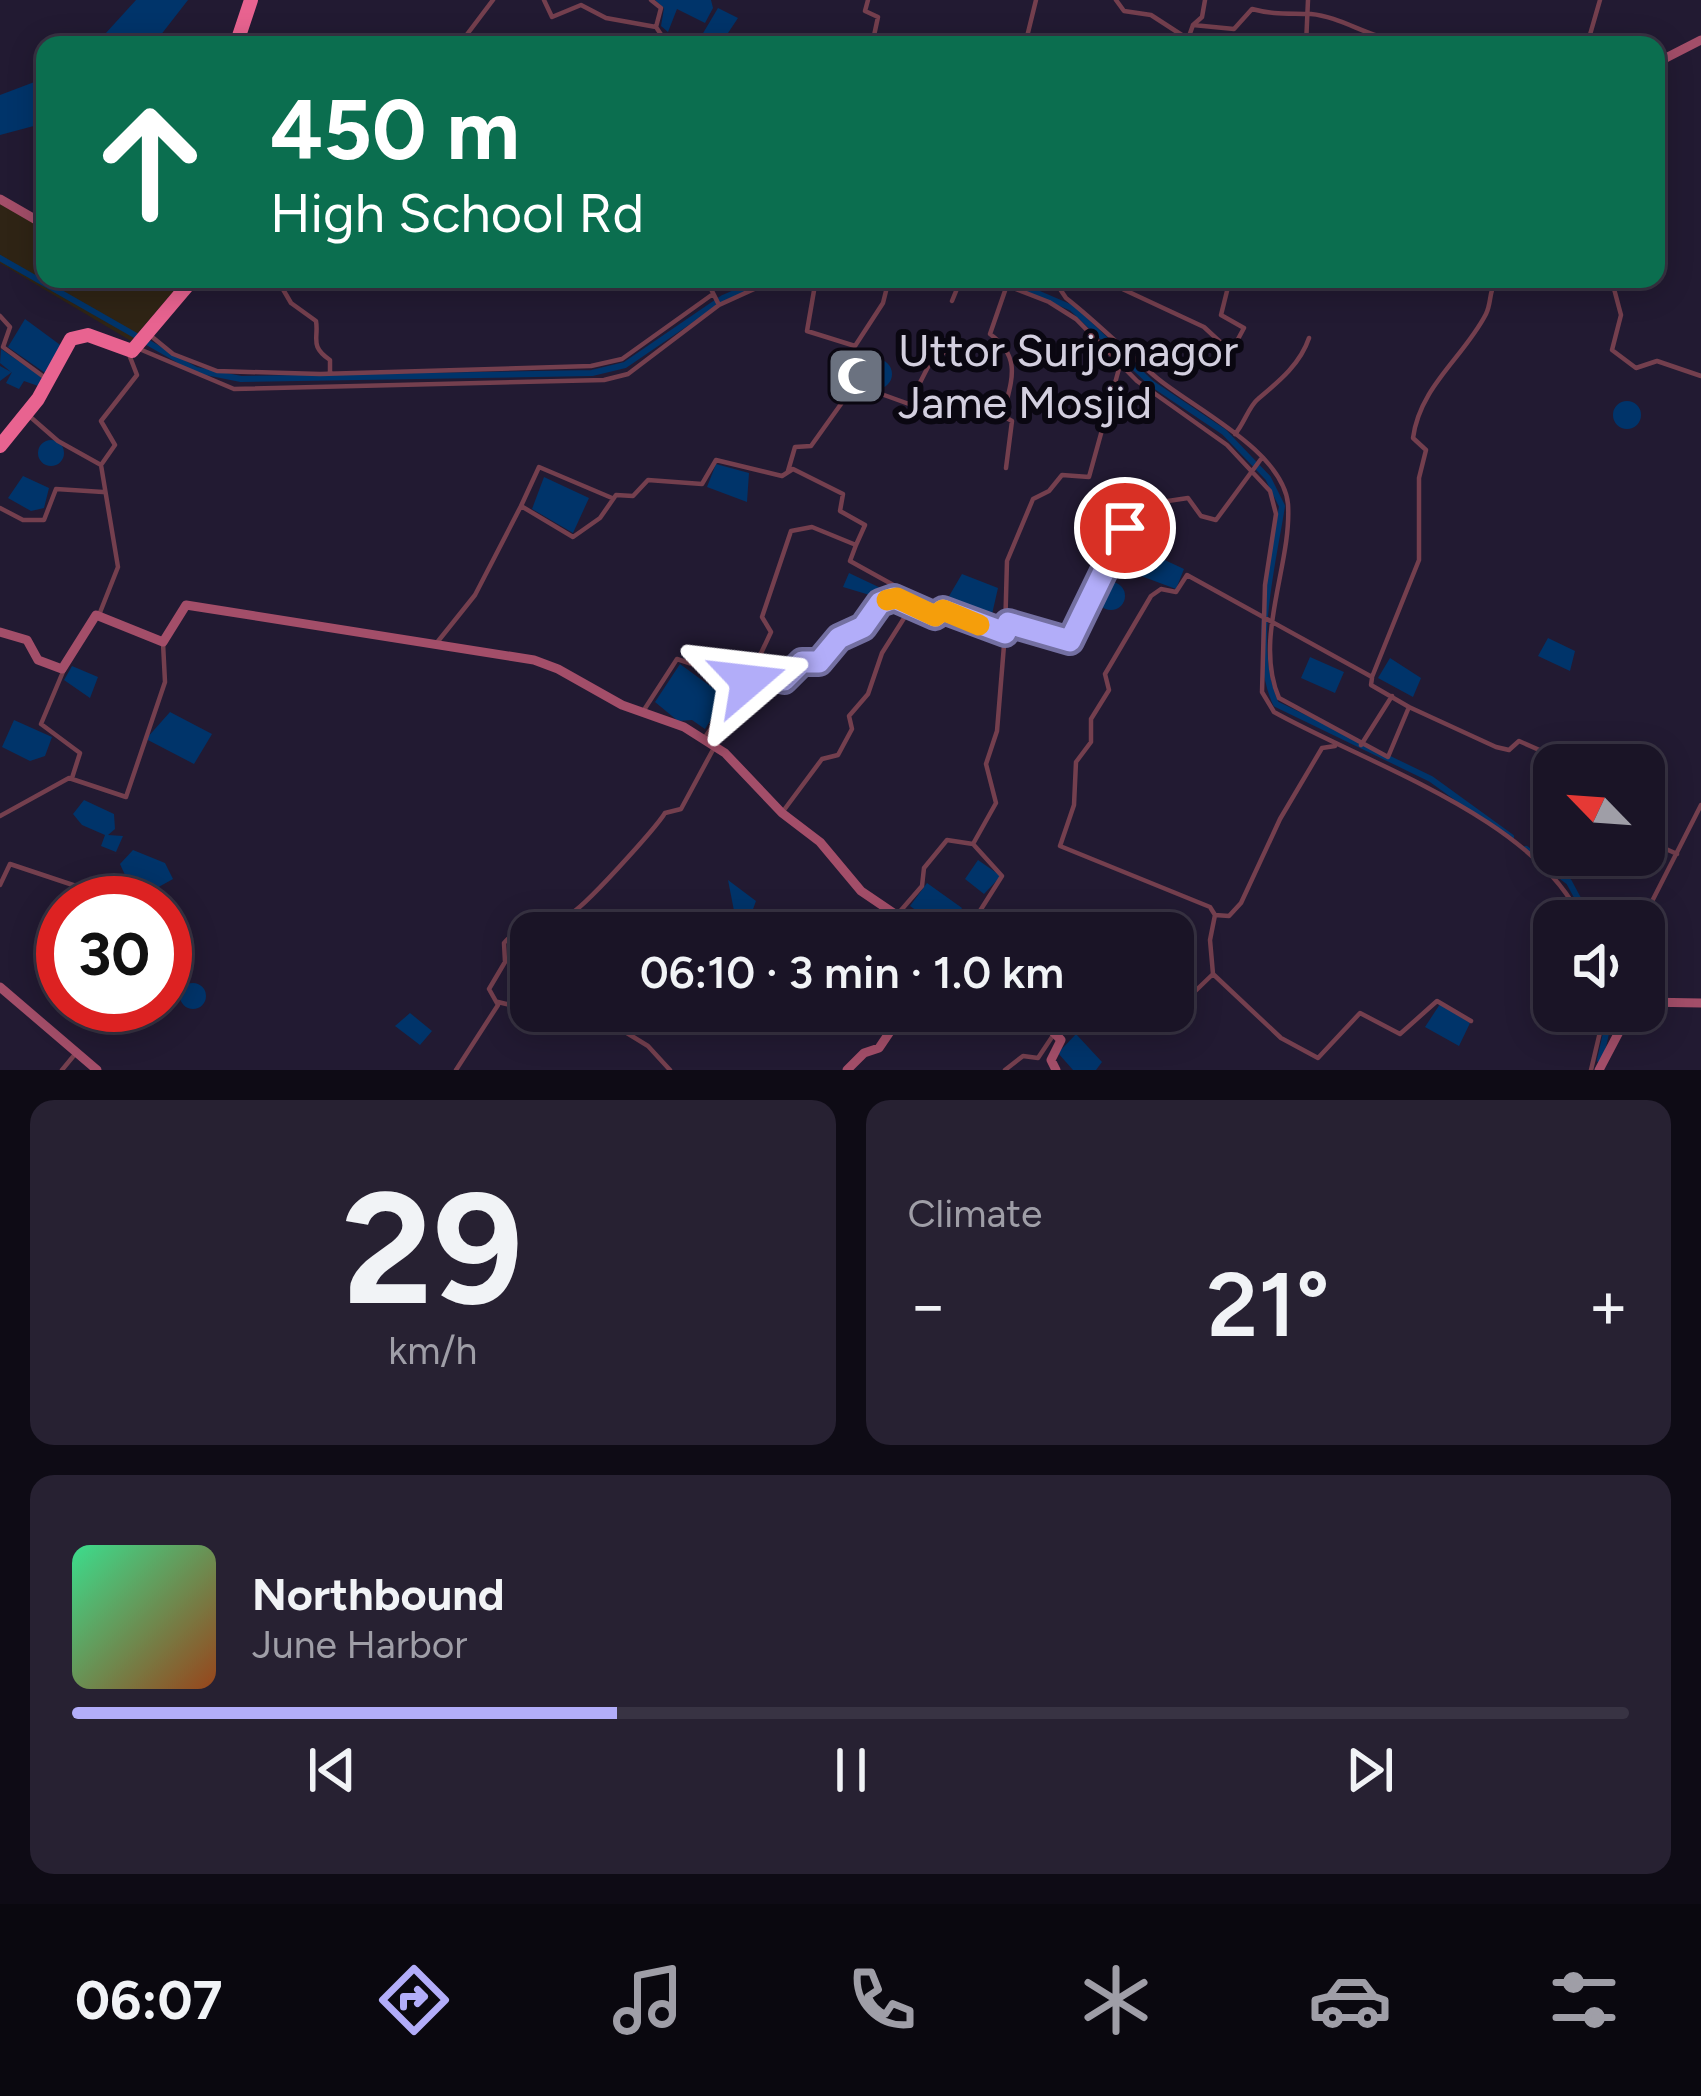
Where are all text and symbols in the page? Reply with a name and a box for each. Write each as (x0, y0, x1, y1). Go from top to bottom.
text: 450 m (270, 79, 520, 180)
icon: ahead (72, 84, 228, 240)
text: High School Rd (270, 181, 644, 246)
place label: Uttor Surjonagor Jame Mosjid (898, 323, 1238, 429)
mosque icon: Uttor Surjonagor Jame Mosjid (825, 345, 887, 407)
pin (1074, 477, 1176, 579)
icon: arrive (1092, 495, 1158, 561)
position arrow (685, 618, 811, 744)
north arrow (1533, 744, 1665, 876)
map controls (1533, 744, 1665, 1032)
speed limit sign: 30 (36, 876, 192, 1032)
button: sound (1533, 900, 1665, 1032)
text: 06:10 · 3 min · 1.0 km (640, 945, 1064, 999)
text: 29 (342, 1155, 523, 1342)
text: Climate (908, 1190, 1042, 1237)
text: 21° (1207, 1250, 1330, 1359)
text: − (908, 1265, 949, 1345)
text: + (1588, 1265, 1629, 1345)
text: km/h (388, 1327, 477, 1374)
text: Northbound (252, 1567, 505, 1621)
text: June Harbor (252, 1621, 468, 1668)
icon: previous (299, 1737, 365, 1803)
icon: pause (818, 1737, 884, 1803)
icon: next (1337, 1737, 1403, 1803)
icon: directions (372, 1958, 456, 2042)
icon: music (606, 1958, 690, 2042)
icon: phone (840, 1958, 924, 2042)
icon: climate (1074, 1958, 1158, 2042)
icon: car (1308, 1958, 1392, 2042)
icon: filters (1542, 1958, 1626, 2042)
text: 06:07 (75, 1968, 223, 2033)

